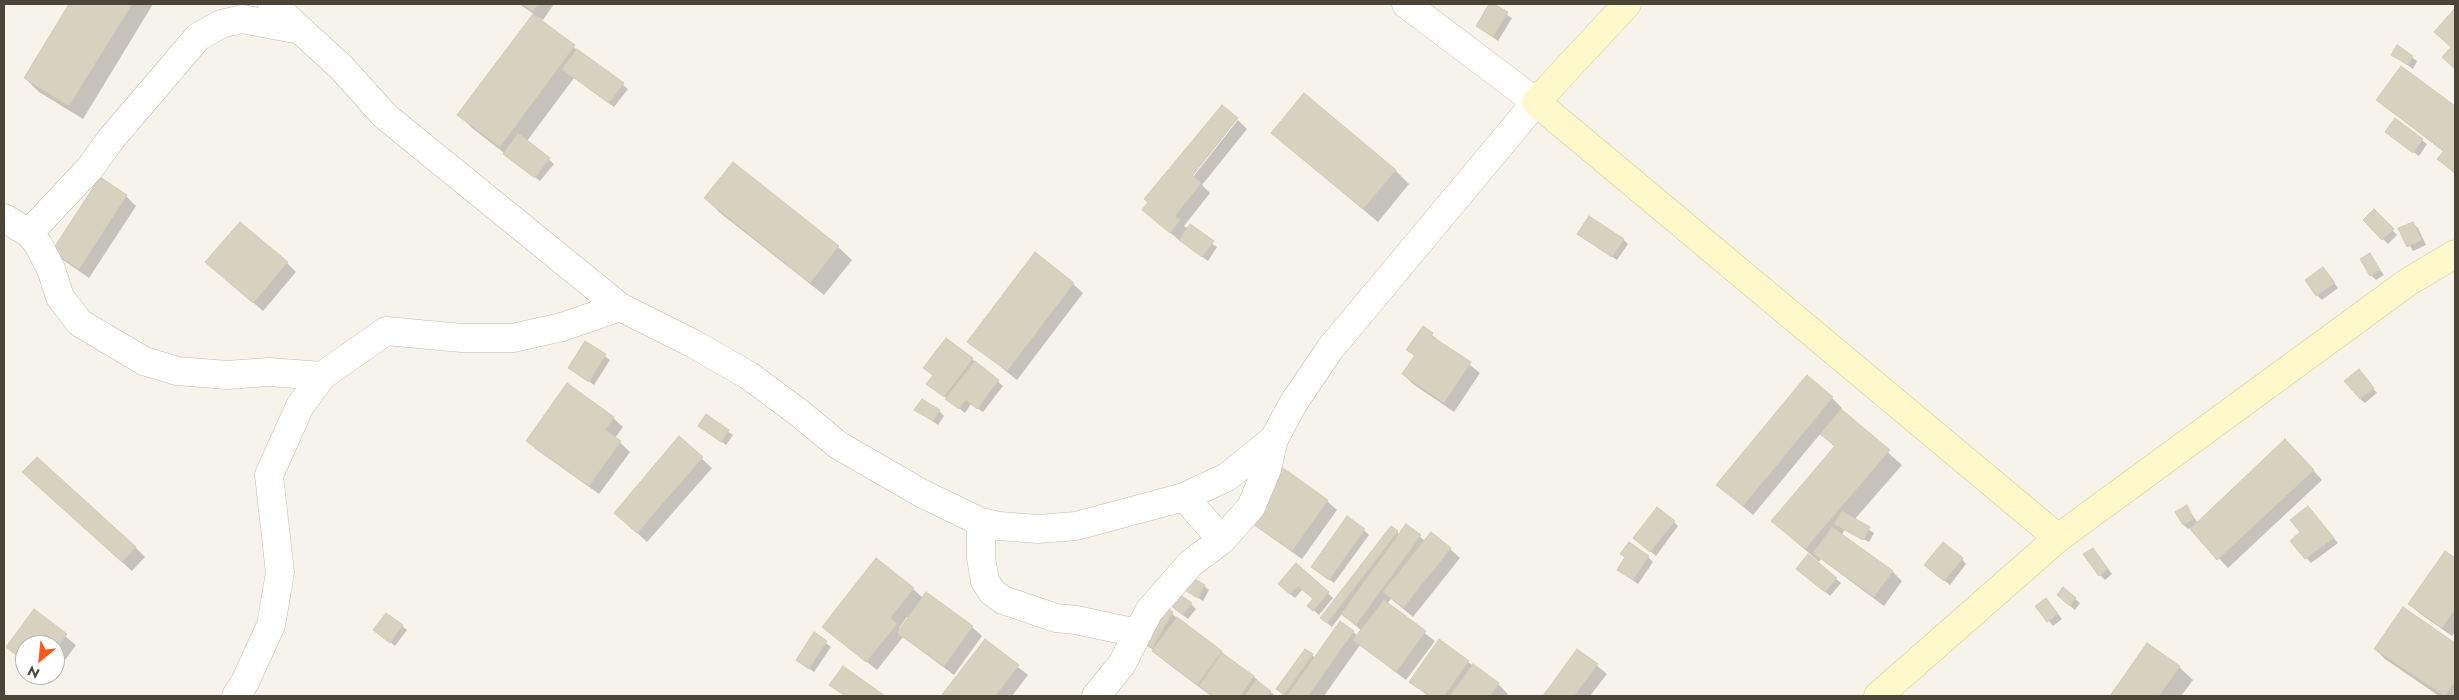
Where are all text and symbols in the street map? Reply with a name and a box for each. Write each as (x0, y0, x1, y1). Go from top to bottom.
north arrow (15, 635, 65, 685)
text: N (24, 661, 43, 684)

